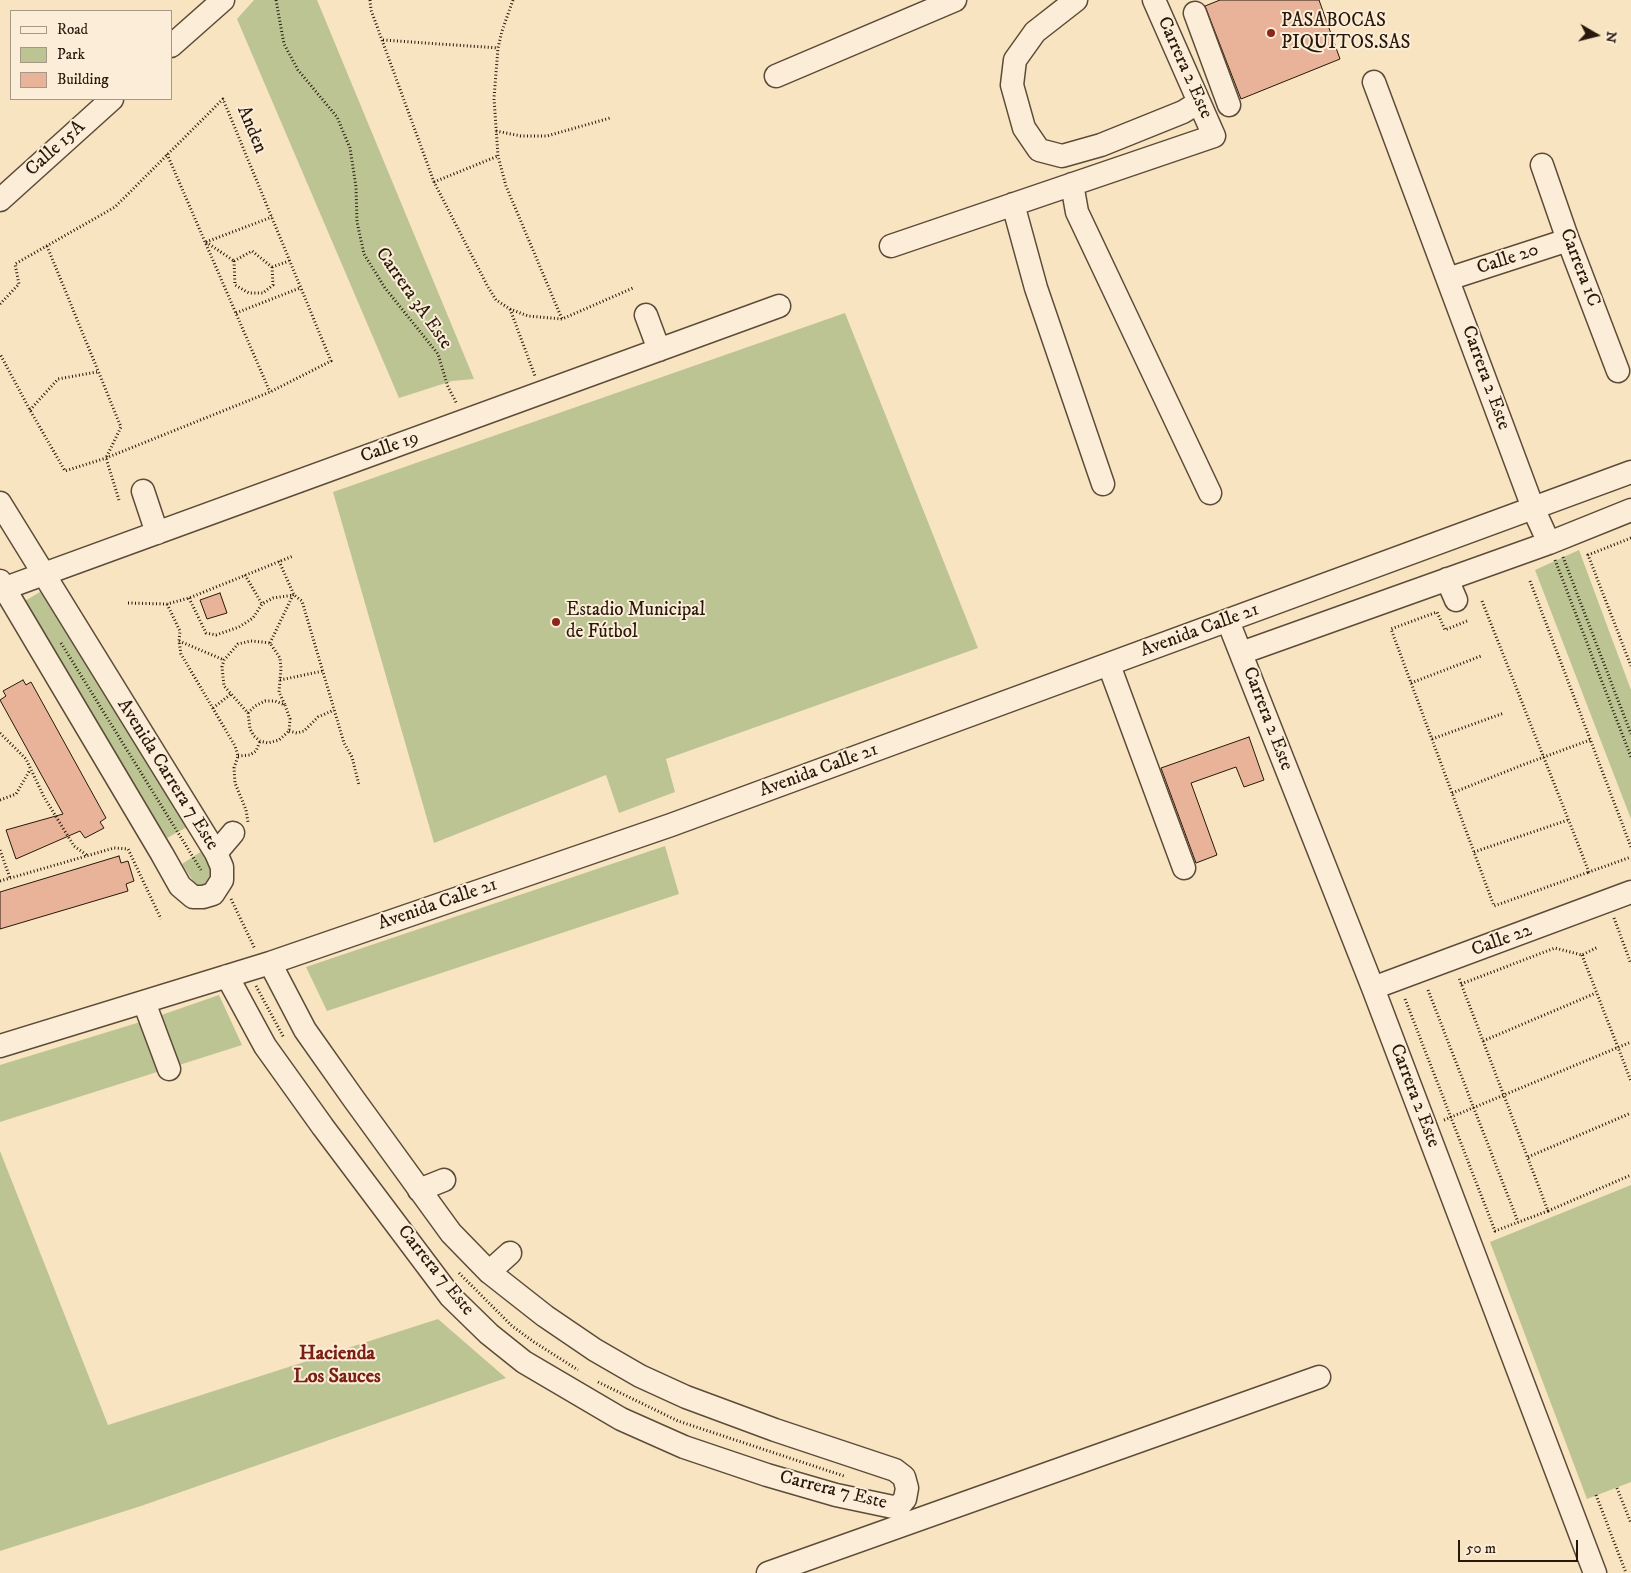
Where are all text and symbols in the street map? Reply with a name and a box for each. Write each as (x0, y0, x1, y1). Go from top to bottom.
legend (10, 10, 172, 100)
north arrow (1571, 10, 1621, 60)
place label: PASABOCAS PIQUITOS.SAS (1281, 11, 1411, 55)
street label: Carrera 2 Este (1151, 14, 1217, 122)
text: Road (57, 20, 88, 39)
marker: PASABOCAS PIQUITOS.SAS (1265, 27, 1277, 39)
text: N (1601, 30, 1621, 44)
text: Park (57, 45, 85, 64)
text: Building (57, 70, 109, 89)
street label: Anden (231, 103, 271, 157)
street label: Calle 15A (21, 116, 91, 182)
street label: Carrera 1C (1554, 226, 1604, 310)
street label: Calle 20 (1474, 239, 1542, 281)
street label: Carrera 3A Este (370, 244, 456, 354)
street label: Carrera 2 Este (1456, 323, 1514, 433)
street label: Calle 19 (358, 427, 422, 469)
street label: Avenida Calle 21 (1138, 599, 1262, 663)
place label: Estadio Municipal de Fútbol (566, 600, 705, 644)
marker: Estadio Municipal de Fútbol (550, 616, 562, 628)
street label: Carrera 2 Este (1237, 664, 1297, 774)
street label: Avenida Carrera 7 Este (111, 695, 223, 855)
street label: Avenida Calle 21 (757, 739, 881, 803)
street label: Avenida Calle 21 (375, 874, 501, 936)
street label: Calle 22 (1469, 920, 1535, 962)
street label: Carrera 2 Este (1384, 1041, 1444, 1151)
street label: Carrera 7 Este (392, 1221, 478, 1321)
district label: Hacienda Los Sauces (293, 1343, 381, 1390)
street label: Carrera 7 Este (777, 1467, 889, 1515)
scale bar (1461, 1530, 1581, 1562)
text: 50 m (1466, 1539, 1496, 1558)

